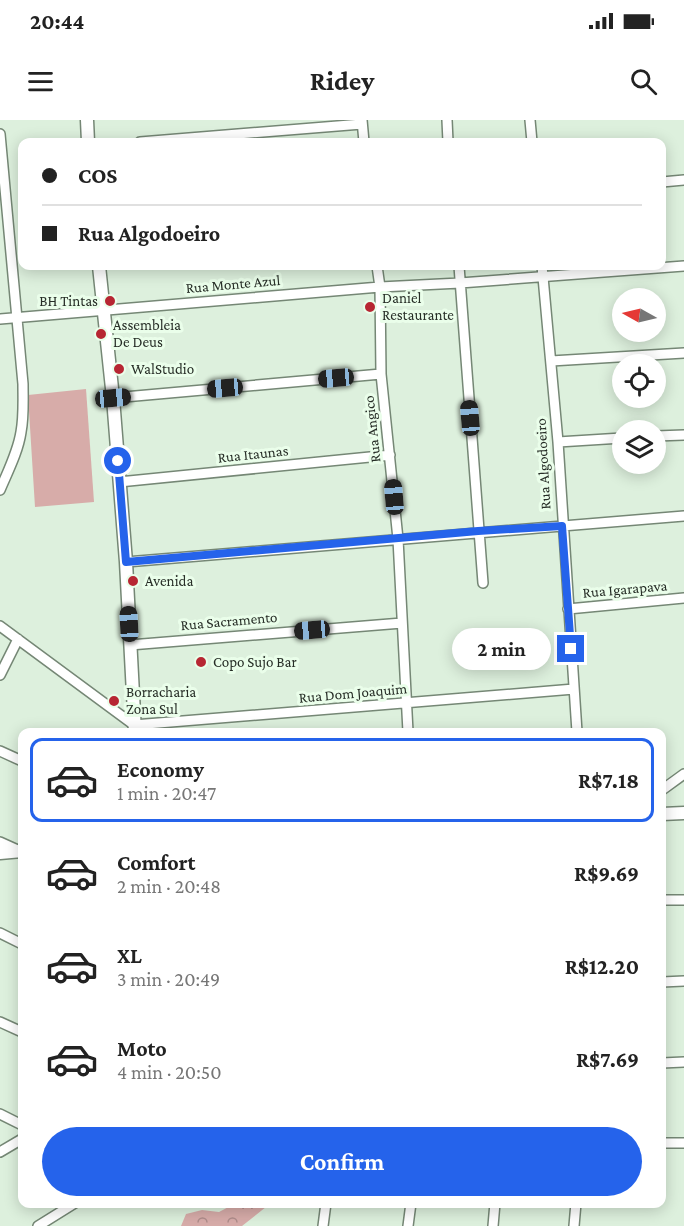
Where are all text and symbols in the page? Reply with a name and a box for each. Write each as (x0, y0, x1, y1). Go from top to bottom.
text: 20:44 (30, 9, 84, 34)
icon: menu (24, 65, 57, 98)
icon: search (627, 65, 660, 98)
text: Ridey (310, 66, 374, 96)
text: COS (78, 163, 117, 188)
text: Rua Algodoeiro (78, 221, 220, 246)
street label: Rua Monte Azul (185, 272, 281, 296)
north arrow (612, 288, 666, 342)
map controls (612, 288, 666, 474)
place label: Daniel Restaurante (382, 290, 454, 323)
place label: BH Tintas (39, 293, 98, 309)
marker: BH Tintas (103, 294, 117, 308)
marker: Daniel Restaurante (363, 300, 377, 314)
place label: Assembleia De Deus (113, 317, 181, 350)
marker: Assembleia De Deus (94, 327, 108, 341)
button: locate (612, 354, 666, 408)
place label: WalStudio (131, 361, 194, 377)
marker: WalStudio (112, 362, 126, 376)
car (317, 367, 355, 389)
car (206, 377, 244, 399)
car (94, 387, 132, 409)
street label: Rua Angico (361, 395, 384, 463)
car (459, 399, 481, 437)
street label: Rua Algodoeiro (533, 418, 554, 510)
button: layers (612, 420, 666, 474)
street label: Rua Itaunas (217, 442, 289, 466)
route start (104, 447, 131, 474)
car (383, 478, 405, 516)
place label: Avenida (145, 573, 193, 589)
marker: Avenida (126, 574, 140, 588)
street label: Rua Igarapava (582, 577, 668, 602)
car (119, 606, 139, 642)
street label: Rua Sacramento (180, 609, 278, 633)
car (293, 619, 331, 641)
callout: 2 min (451, 628, 550, 670)
route end (557, 635, 584, 662)
text: 2 min (477, 638, 526, 660)
place label: Copo Sujo Bar (213, 654, 297, 671)
marker: Copo Sujo Bar (194, 655, 208, 669)
street label: Rua Dom Joaquim (298, 680, 408, 707)
place label: Borracharia Zona Sul (126, 684, 196, 717)
marker: Borracharia Zona Sul (107, 694, 121, 708)
icon: car (45, 753, 99, 807)
text: Economy (117, 757, 204, 782)
text: R$7.18 (578, 768, 639, 793)
text: 1 min · 20:47 (117, 782, 216, 804)
icon: car (45, 846, 99, 900)
text: Comfort (117, 850, 195, 875)
text: R$9.69 (574, 861, 639, 886)
text: 2 min · 20:48 (117, 875, 221, 897)
icon: car (45, 939, 99, 993)
text: XL (117, 943, 142, 968)
text: R$12.20 (565, 954, 639, 979)
text: 3 min · 20:49 (117, 968, 220, 990)
icon: car (45, 1032, 99, 1086)
text: Moto (117, 1036, 167, 1061)
text: R$7.69 (576, 1047, 639, 1072)
text: 4 min · 20:50 (117, 1061, 221, 1083)
button: Confirm (42, 1127, 642, 1196)

